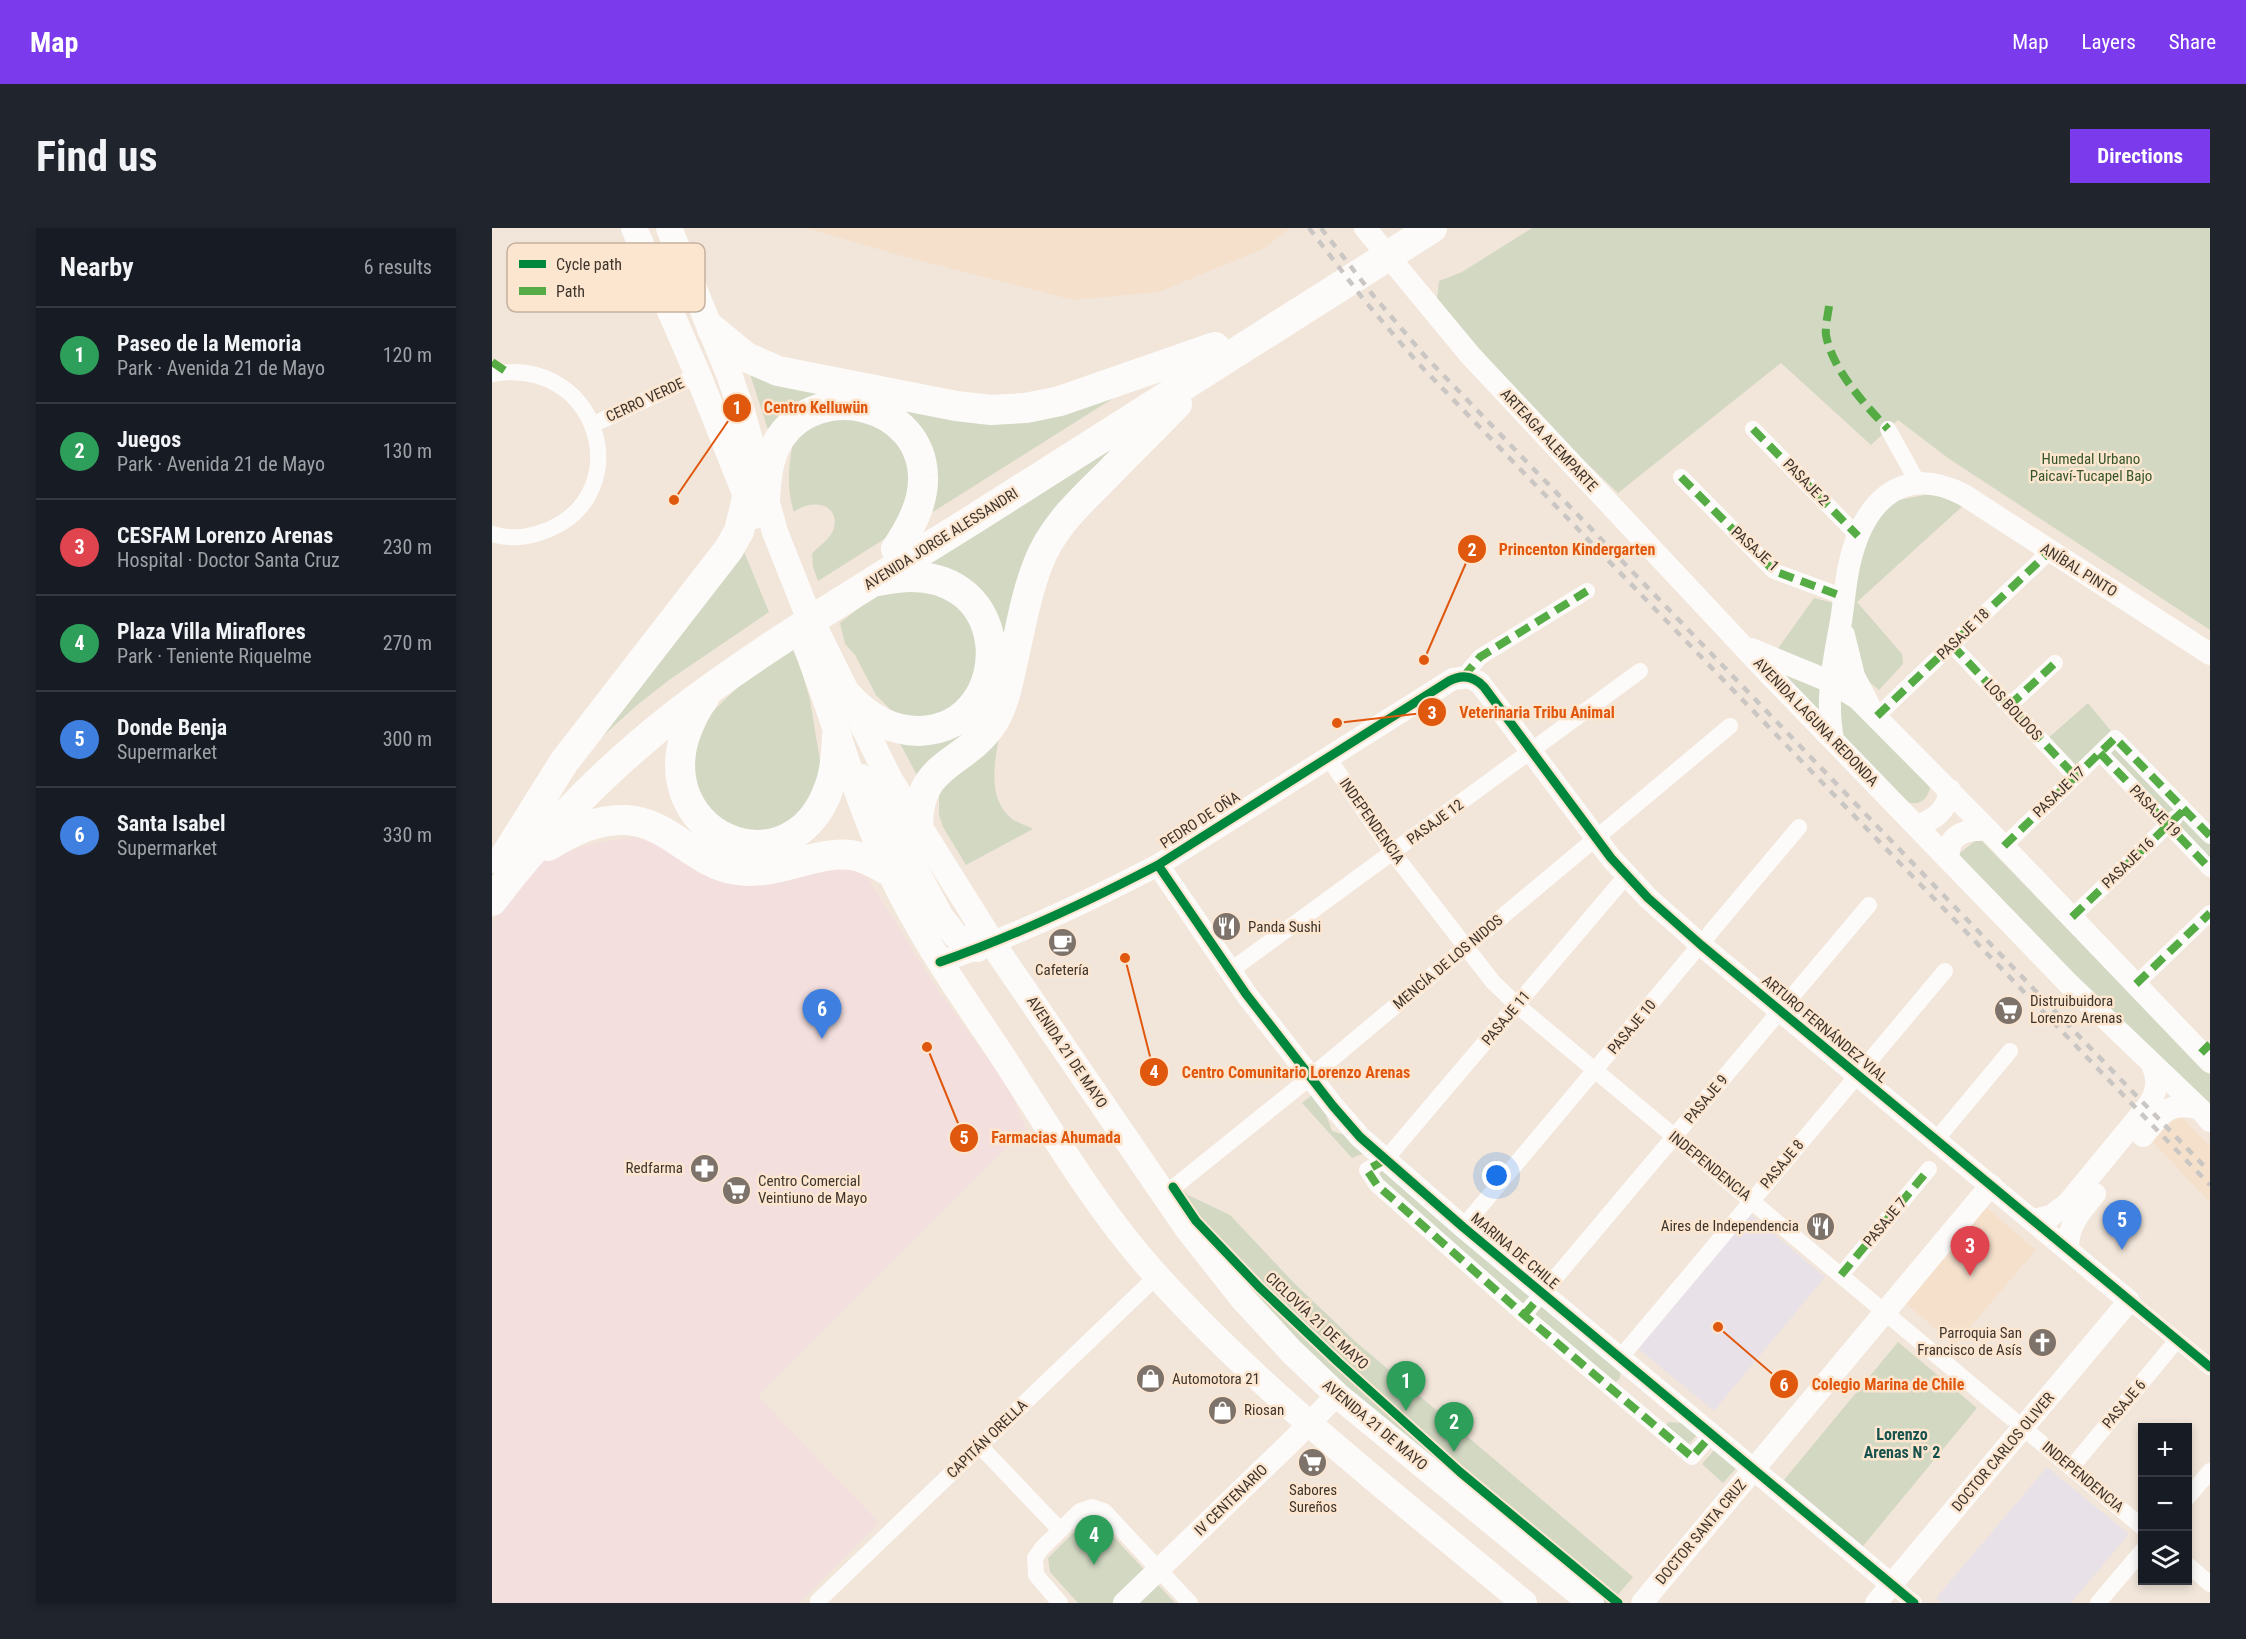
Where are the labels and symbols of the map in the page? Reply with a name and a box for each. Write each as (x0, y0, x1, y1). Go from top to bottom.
legend (507, 243, 705, 312)
text: Cycle path (556, 255, 622, 274)
text: Path (556, 282, 585, 301)
street label: CERRO VERDE (603, 374, 687, 426)
street label: ARTEAGA ALEMPARTE (1497, 385, 1601, 495)
callout: Centro Kelluwün (722, 391, 880, 425)
text: 1 (732, 397, 742, 418)
text: Centro Kelluwün (764, 398, 868, 417)
park label: Humedal Urbano Paicaví-Tucapel Bajo (2030, 450, 2152, 485)
street label: PASAJE 2 (1779, 455, 1833, 509)
street label: AVENIDA JORGE ALESSANDRI (861, 484, 1021, 594)
street label: PASAJE 1 (1727, 523, 1783, 575)
callout: Princenton Kindergarten (1457, 532, 1667, 566)
text: 2 (1467, 539, 1477, 560)
street label: ANÍBAL PINTO (2037, 539, 2121, 601)
text: Princenton Kindergarten (1499, 540, 1655, 559)
street label: PASAJE 18 (1933, 605, 1993, 663)
street label: AVENIDA LAGUNA REDONDA (1750, 654, 1882, 790)
street label: LOS BOLDOS (1980, 676, 2046, 744)
callout: Veterinaria Tribu Animal (1417, 695, 1627, 729)
text: 3 (1427, 702, 1437, 723)
text: Veterinaria Tribu Animal (1459, 703, 1615, 722)
street label: PASAJE 17 (2029, 763, 2089, 821)
street label: INDEPENDENCIA (1336, 775, 1408, 868)
street label: PASAJE 19 (2126, 781, 2184, 841)
street label: PEDRO DE OÑA (1157, 787, 1243, 852)
street label: PASAJE 12 (1403, 796, 1467, 848)
street label: PASAJE 16 (2098, 834, 2158, 892)
restaurant icon: Panda Sushi (1211, 911, 1243, 943)
street label: MENCÍA DE LOS NIDOS (1390, 911, 1507, 1013)
place label: Panda Sushi (1248, 918, 1321, 936)
cafe icon: Cafetería (1046, 927, 1078, 959)
place label: Cafetería (1035, 961, 1089, 979)
street label: ARTURO FERNÁNDEZ VIAL (1759, 971, 1891, 1087)
street label: PASAJE 11 (1478, 987, 1534, 1049)
pin: 6 (802, 990, 842, 1039)
place label: Distruibuidora Lorenzo Arenas (2030, 992, 2122, 1027)
street label: AVENIDA 21 DE MAYO (1023, 993, 1111, 1111)
supermarket icon: Distruibuidora Lorenzo Arenas (1993, 994, 2025, 1026)
street label: PASAJE 10 (1604, 996, 1660, 1058)
callout: Centro Comunitario Lorenzo Arenas (1139, 1055, 1422, 1089)
text: 4 (1149, 1061, 1159, 1082)
text: Centro Comunitario Lorenzo Arenas (1182, 1063, 1410, 1082)
street label: PASAJE 9 (1680, 1071, 1732, 1127)
callout: Farmacias Ahumada (949, 1121, 1132, 1155)
text: 5 (959, 1127, 969, 1148)
street label: INDEPENDENCIA (1665, 1127, 1755, 1205)
text: Farmacias Ahumada (991, 1128, 1121, 1147)
street label: PASAJE 8 (1756, 1136, 1808, 1192)
pharmacy icon: Redfarma (688, 1152, 720, 1184)
place label: Redfarma (626, 1159, 683, 1177)
your location (1482, 1161, 1511, 1190)
place label: Centro Comercial Veintiuno de Mayo (758, 1172, 867, 1207)
supermarket icon: Centro Comercial Veintiuno de Mayo (721, 1174, 753, 1206)
street label: PASAJE 7 (1859, 1194, 1911, 1250)
pin: 5 (2102, 1200, 2142, 1250)
street label: MARINA DE CHILE (1467, 1209, 1563, 1293)
restaurant icon: Aires de Independencia (1804, 1210, 1836, 1242)
place label: Aires de Independencia (1661, 1217, 1799, 1235)
pin: 3 (1950, 1226, 1990, 1276)
street label: CICLOVÍA 21 DE MAYO (1262, 1269, 1372, 1373)
place label: Parroquia San Francisco de Asís (1917, 1324, 2022, 1359)
church icon: Parroquia San Francisco de Asís (2027, 1326, 2059, 1358)
pin: 1 (1386, 1362, 1426, 1411)
shop icon: Automotora 21 (1135, 1363, 1167, 1395)
callout: Colegio Marina de Chile (1769, 1367, 1976, 1401)
place label: Automotora 21 (1172, 1370, 1260, 1388)
text: 6 (1779, 1374, 1789, 1395)
text: Colegio Marina de Chile (1812, 1375, 1965, 1394)
street label: AVENIDA 21 DE MAYO (1319, 1376, 1431, 1474)
street label: PASAJE 6 (2098, 1376, 2150, 1432)
street label: DOCTOR CARLOS OLIVER (1948, 1389, 2058, 1515)
shop icon: Riosan (1207, 1394, 1239, 1426)
street label: CAPITÁN ORELLA (943, 1396, 1031, 1482)
place label: Riosan (1244, 1401, 1284, 1419)
pin: 2 (1434, 1402, 1474, 1452)
district label: Lorenzo Arenas N° 2 (1864, 1425, 1940, 1462)
street label: INDEPENDENCIA (2039, 1438, 2128, 1516)
supermarket icon: Sabores Sureños (1297, 1447, 1329, 1479)
street label: IV CENTENARIO (1191, 1461, 1271, 1539)
street label: DOCTOR SANTA CRUZ (1652, 1476, 1750, 1588)
place label: Sabores Sureños (1289, 1481, 1337, 1516)
pin: 4 (1074, 1516, 1114, 1565)

